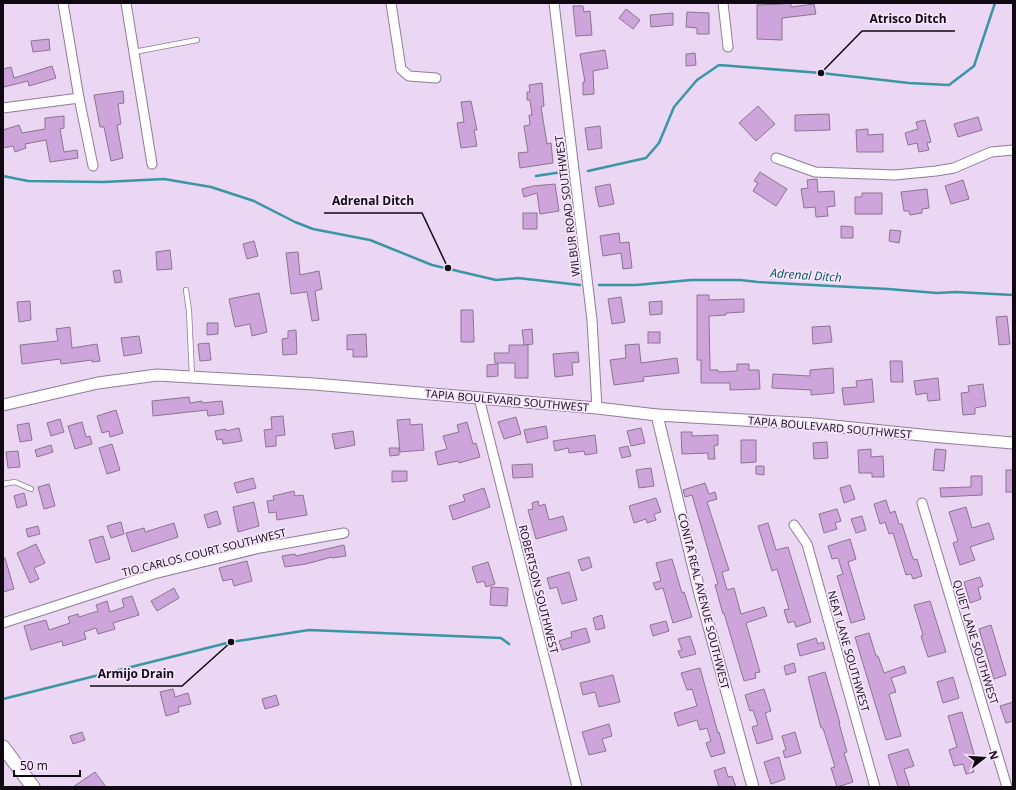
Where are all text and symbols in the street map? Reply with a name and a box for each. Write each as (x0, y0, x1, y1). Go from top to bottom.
callout: Atrisco Ditch (862, 7, 955, 31)
text: Atrisco Ditch (869, 10, 947, 27)
street label: WILBUR ROAD SOUTHWEST (551, 135, 583, 277)
callout: Adrenal Ditch (324, 189, 422, 213)
text: Adrenal Ditch (332, 192, 414, 209)
water label: Adrenal Ditch (769, 264, 842, 286)
street label: TAPIA BOULEVARD SOUTHWEST (424, 385, 590, 415)
street label: TAPIA BOULEVARD SOUTHWEST (747, 412, 913, 442)
street label: CONITA REAL AVENUE SOUTHWEST (675, 511, 733, 691)
street label: ROBERTSON SOUTHWEST (516, 523, 562, 655)
street label: TIO CARLOS COURT SOUTHWEST (120, 524, 288, 580)
street label: QUIET LANE SOUTHWEST (950, 578, 1002, 706)
street label: NEAT LANE SOUTHWEST (825, 589, 873, 713)
callout: Armijo Drain (90, 662, 182, 686)
text: Armijo Drain (98, 665, 174, 682)
north arrow (964, 738, 1004, 778)
text: N (986, 748, 1003, 761)
scale bar (14, 752, 80, 778)
text: 50 m (20, 757, 48, 774)

